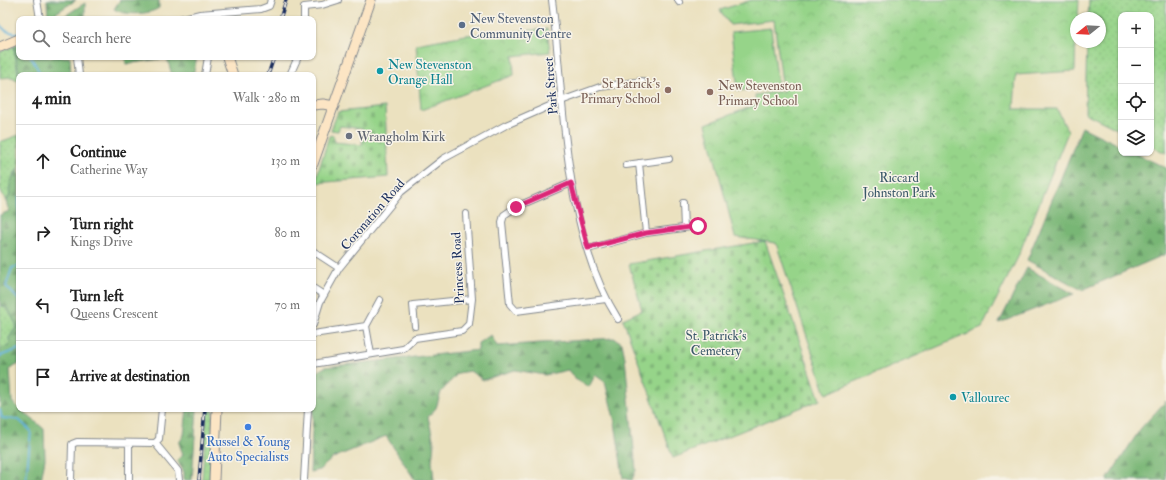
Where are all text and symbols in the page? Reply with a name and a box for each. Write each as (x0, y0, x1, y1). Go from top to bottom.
place label: New Stevenston Community Centre (470, 11, 572, 43)
north arrow (1070, 12, 1106, 48)
map controls (1118, 12, 1154, 156)
button: + (1118, 12, 1154, 48)
search box (16, 16, 316, 60)
marker: New Stevenston Community Centre (457, 20, 467, 30)
icon: search (30, 27, 52, 49)
text: Search here (62, 29, 131, 48)
button: − (1118, 48, 1154, 84)
street label: Park Street (541, 56, 561, 115)
place label: New Stevenston Orange Hall (388, 57, 472, 88)
marker: New Stevenston Orange Hall (375, 66, 385, 76)
place label: St Patrick's Primary School (580, 76, 661, 108)
place label: New Stevenston Primary School (718, 78, 802, 110)
button: locate (1118, 84, 1154, 120)
marker: St Patrick's Primary School (663, 85, 673, 95)
marker: New Stevenston Primary School (705, 87, 715, 97)
text: 4 min (32, 88, 71, 109)
text: Walk · 280 m (233, 90, 300, 106)
button: layers (1118, 120, 1154, 156)
place label: Wrangholm Kirk (356, 129, 446, 145)
marker: Wrangholm Kirk (344, 131, 354, 141)
text: Continue (70, 143, 126, 162)
icon: ahead (32, 150, 54, 172)
text: 130 m (271, 153, 300, 169)
text: Catherine Way (70, 162, 147, 178)
park label: Riccard Johnston Park (862, 170, 936, 201)
street label: Coronation Road (337, 175, 408, 254)
route end (507, 198, 525, 216)
text: Turn right (70, 215, 133, 234)
route start (689, 217, 707, 235)
icon: right (32, 222, 54, 244)
text: 80 m (274, 225, 300, 241)
street label: Princess Road (448, 231, 468, 304)
text: Kings Drive (70, 234, 133, 250)
text: Turn left (70, 287, 124, 306)
icon: left (32, 294, 54, 316)
text: 70 m (275, 297, 300, 313)
text: Queens Crescent (70, 306, 158, 322)
park label: St. Patrick's Cemetery (686, 328, 747, 360)
icon: arrive (32, 366, 54, 388)
text: Arrive at destination (70, 367, 190, 386)
place label: Vallourec (961, 390, 1010, 406)
marker: Vallourec (948, 392, 958, 402)
marker: Russel & Young Auto Specialists (243, 422, 253, 432)
place label: Russel & Young Auto Specialists (206, 434, 290, 466)

